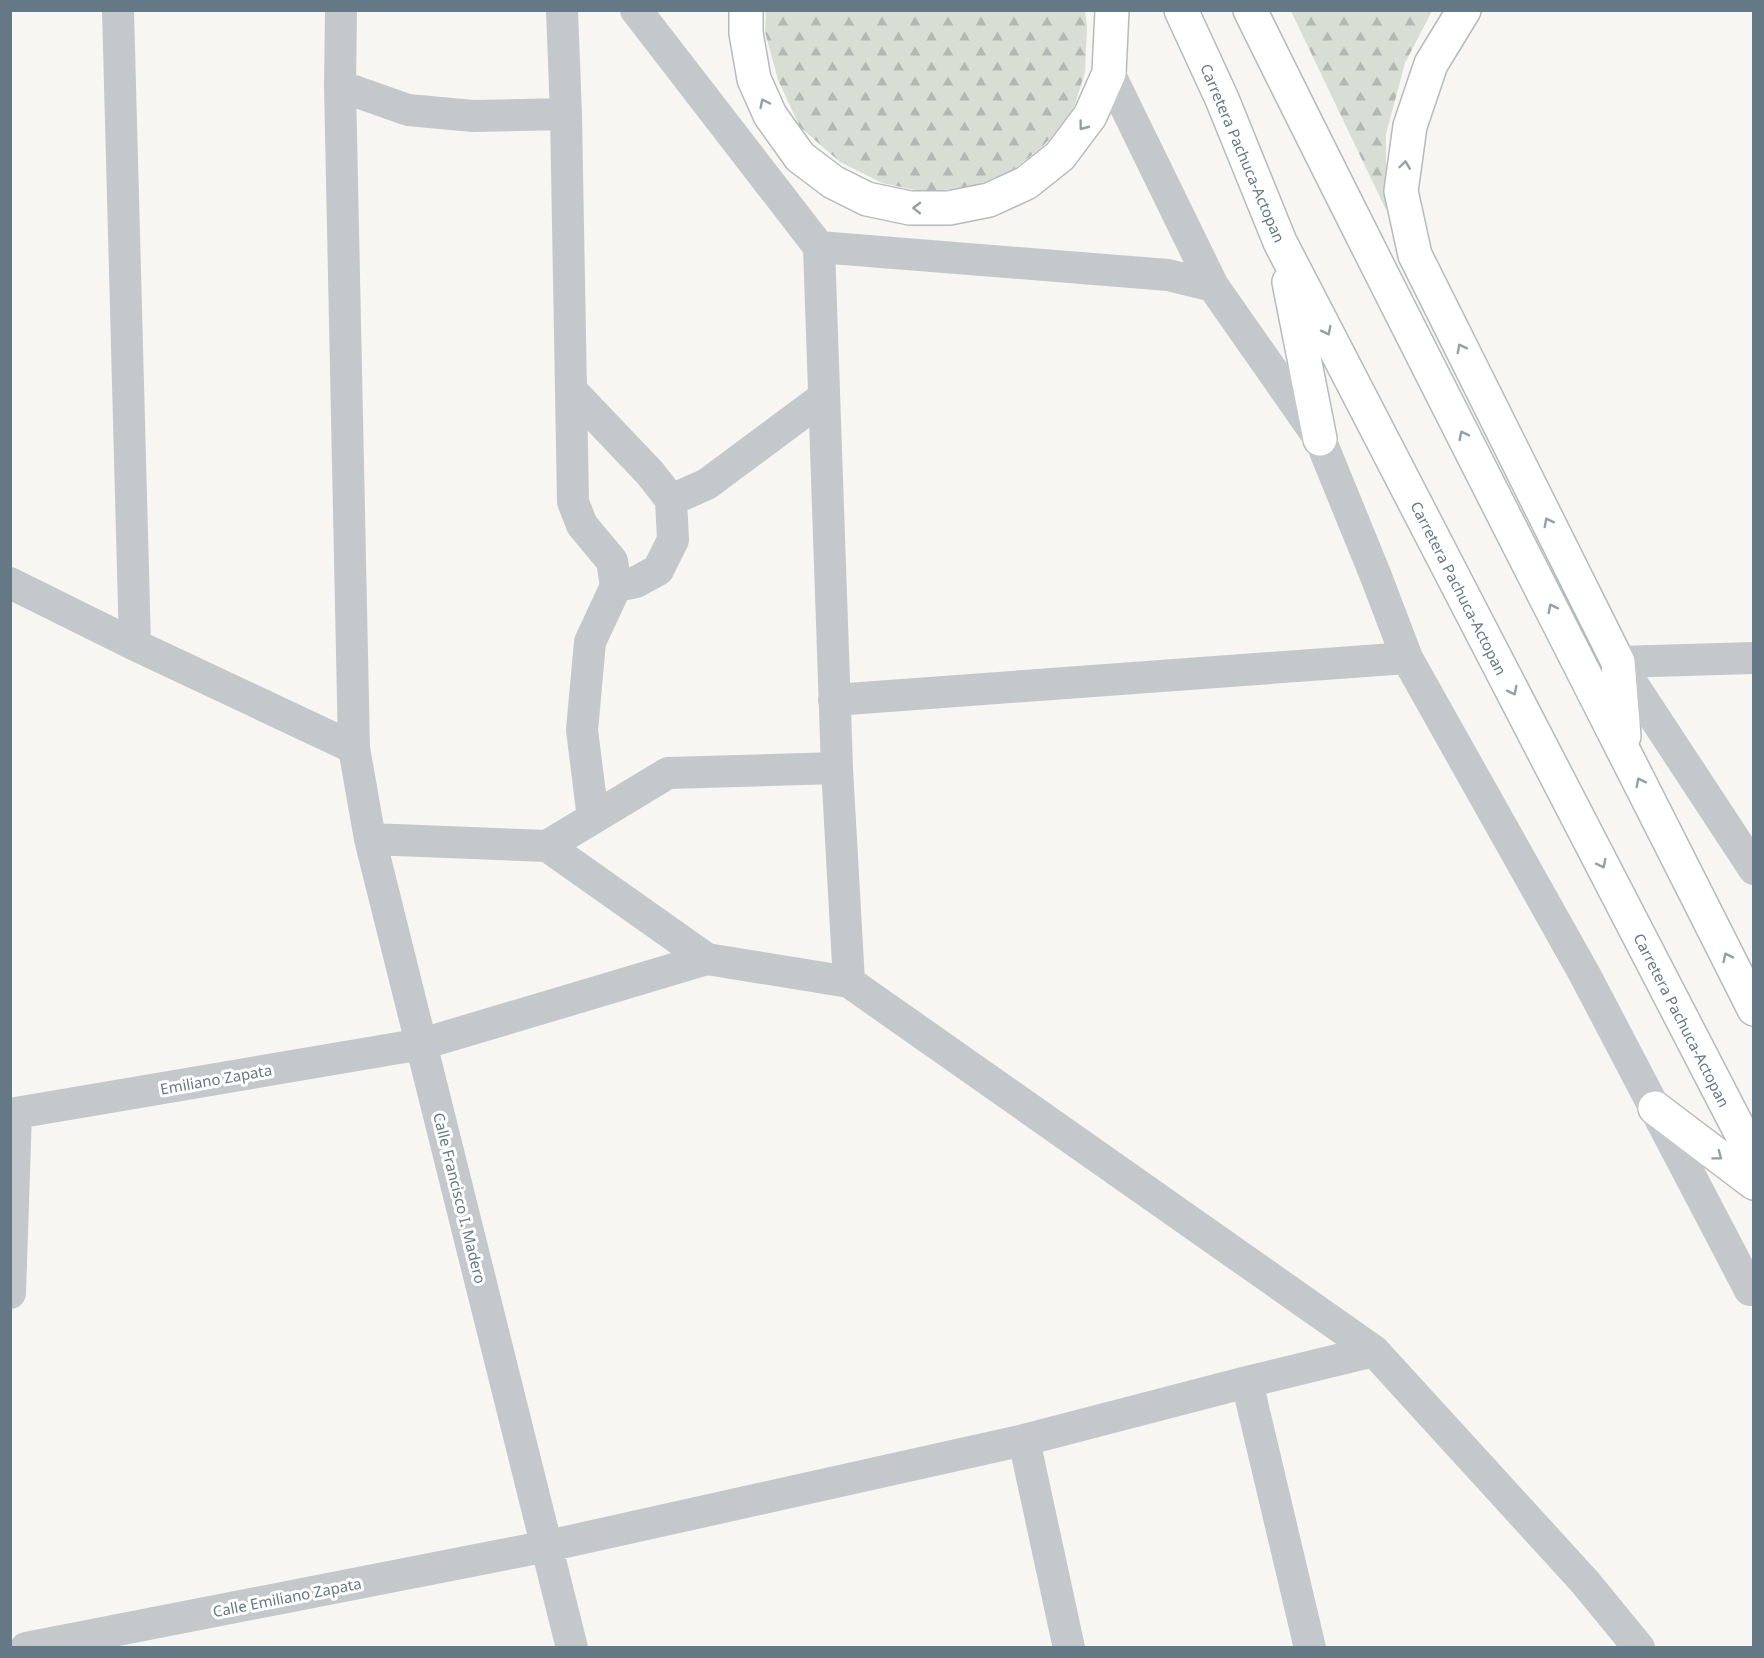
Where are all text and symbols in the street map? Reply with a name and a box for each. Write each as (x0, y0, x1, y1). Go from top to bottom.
street label: Carretera Pachuca-Actopan (1196, 61, 1290, 245)
one-way arrow (760, 99, 772, 110)
one-way arrow (1079, 119, 1090, 130)
one-way arrow (1398, 161, 1410, 170)
one-way arrow (912, 202, 921, 214)
one-way arrow (1319, 325, 1331, 336)
one-way arrow (1456, 343, 1468, 354)
one-way arrow (1459, 430, 1471, 441)
street label: Carretera Pachuca-Actopan (1406, 498, 1512, 678)
one-way arrow (1544, 518, 1555, 528)
one-way arrow (1548, 604, 1559, 615)
one-way arrow (1505, 685, 1517, 696)
one-way arrow (1636, 778, 1648, 789)
one-way arrow (1595, 858, 1606, 869)
street label: Carretera Pachuca-Actopan (1629, 930, 1735, 1110)
one-way arrow (1723, 952, 1735, 963)
street label: Emiliano Zapata (159, 1059, 273, 1099)
street label: Calle Francisco I. Madero (429, 1110, 491, 1286)
one-way arrow (1711, 1149, 1722, 1160)
street label: Calle Emiliano Zapata (211, 1573, 363, 1621)

